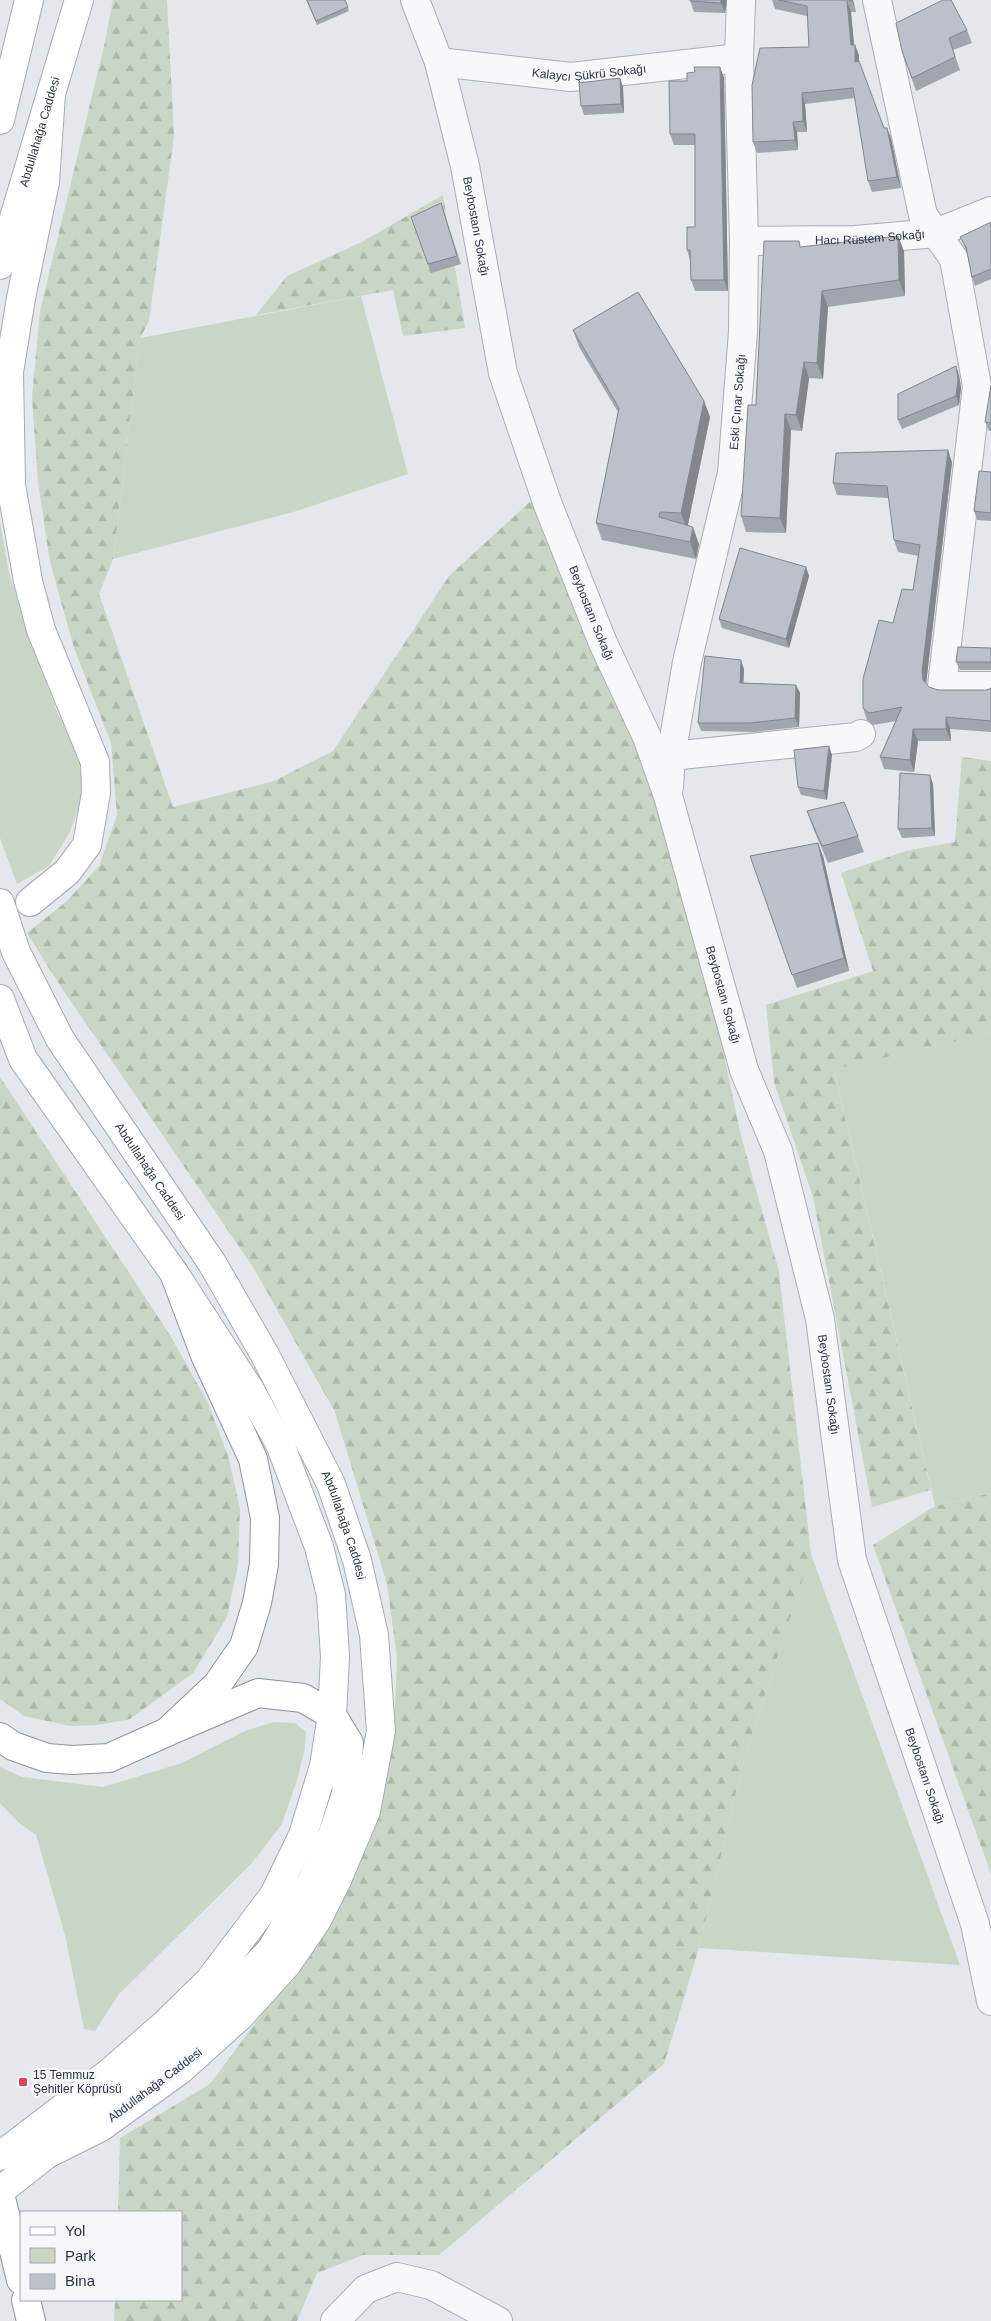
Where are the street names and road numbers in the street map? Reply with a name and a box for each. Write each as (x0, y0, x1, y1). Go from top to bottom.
street label: Kalaycı Şükrü Sokağı (531, 62, 647, 84)
street label: Abdullahağa Caddesi (17, 75, 63, 189)
street label: Beybostanı Sokağı (460, 175, 492, 277)
street label: Hacı Rüstem Sokağı (815, 227, 925, 247)
street label: Eski Çınar Sokağı (727, 353, 748, 450)
street label: Beybostanı Sokağı (566, 564, 617, 663)
street label: Beybostanı Sokağı (703, 944, 743, 1045)
street label: Abdullahağa Caddesi (112, 1120, 188, 1223)
street label: Beybostanı Sokağı (815, 1334, 842, 1435)
street label: Abdullahağa Caddesi (318, 1468, 368, 1581)
street label: Beybostanı Sokağı (902, 1726, 948, 1826)
street label: Abdullahağa Caddesi (105, 2045, 205, 2125)

